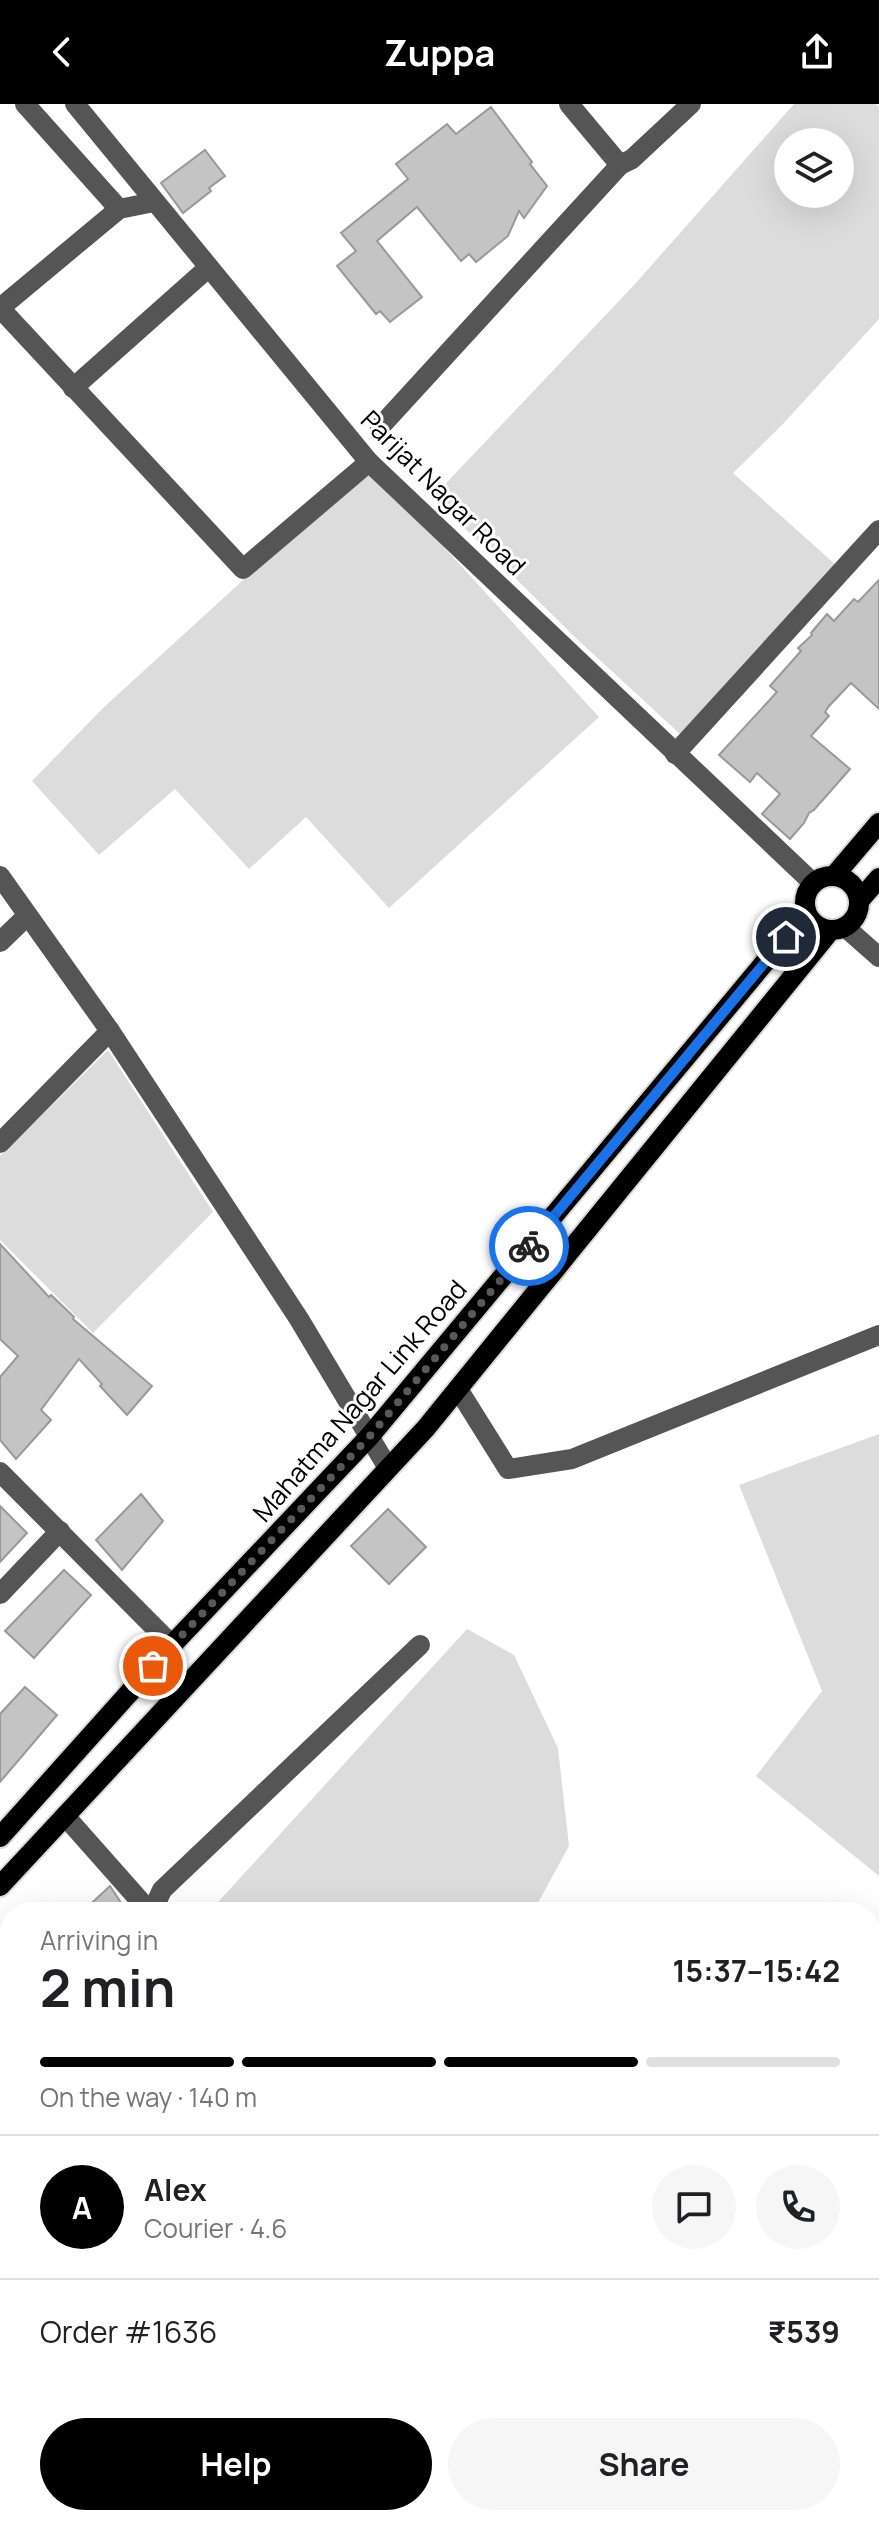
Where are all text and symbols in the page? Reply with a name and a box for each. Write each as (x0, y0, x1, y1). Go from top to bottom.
text: Zuppa (384, 28, 495, 77)
icon: back (40, 30, 84, 74)
icon: share (795, 30, 839, 74)
map controls (774, 128, 854, 208)
button: layers (774, 128, 854, 208)
street label: Parijat Nagar Road (353, 402, 534, 583)
pin (752, 903, 820, 971)
icon: home (764, 915, 808, 959)
courier (489, 1206, 569, 1286)
icon: bike (507, 1224, 551, 1268)
street label: Mahatma Nagar Link Road (244, 1272, 474, 1529)
pin (119, 1632, 187, 1700)
icon: bag (131, 1644, 175, 1688)
text: Arriving in (40, 1922, 158, 1958)
text: 15:37–15:42 (672, 1950, 840, 1991)
text: 2 min (40, 1952, 175, 2023)
text: On the way · 140 m (40, 2079, 257, 2115)
button: chat (652, 2165, 736, 2249)
button: phone (756, 2165, 840, 2249)
text: Alex (144, 2169, 207, 2210)
text: A (72, 2187, 92, 2228)
text: Courier · 4.6 (144, 2210, 287, 2246)
text: Order #1636 (40, 2311, 217, 2352)
text: ₹539 (768, 2311, 840, 2352)
button: Help (40, 2418, 432, 2510)
button: Share (448, 2418, 840, 2510)

